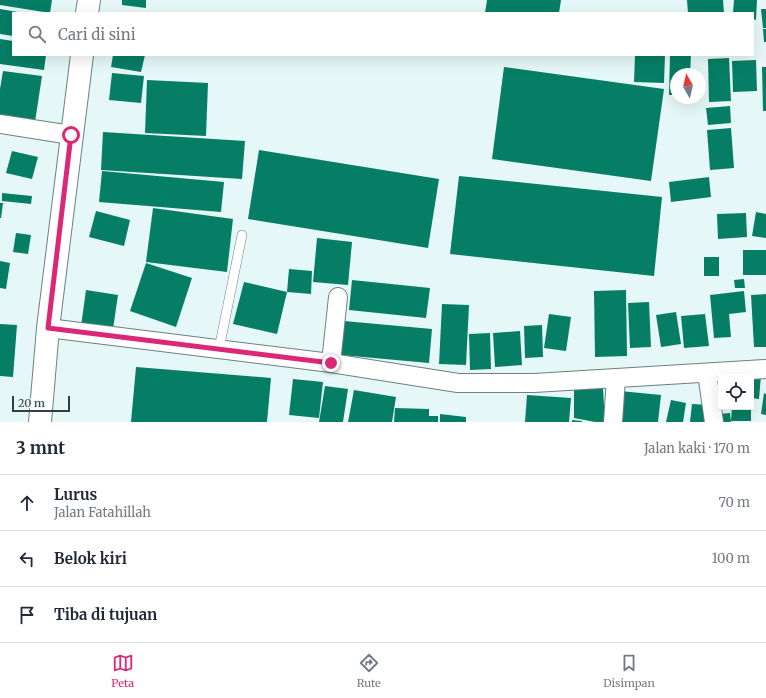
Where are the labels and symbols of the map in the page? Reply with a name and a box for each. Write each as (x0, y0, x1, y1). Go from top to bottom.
north arrow (670, 68, 706, 104)
route start (62, 126, 80, 144)
route end (322, 354, 340, 372)
scale bar (12, 394, 70, 413)

